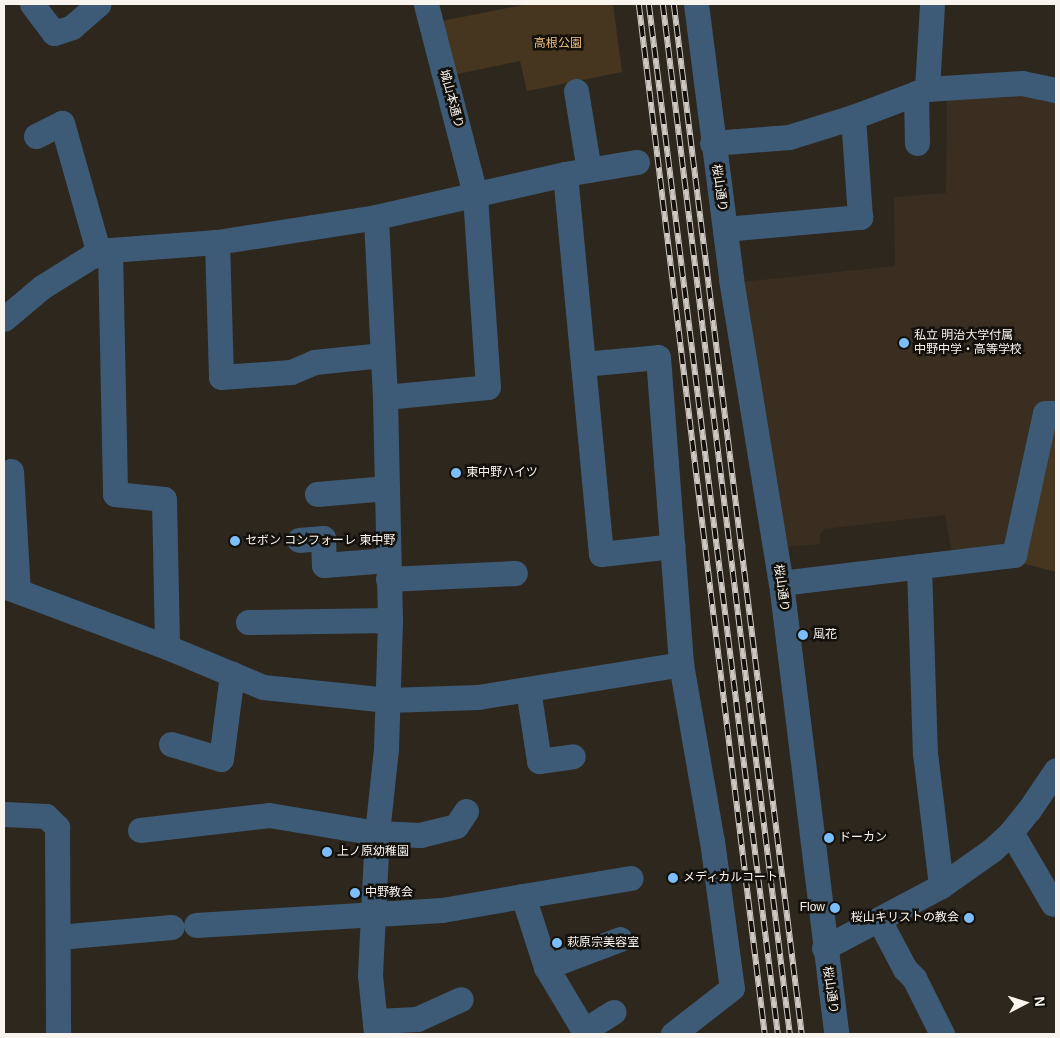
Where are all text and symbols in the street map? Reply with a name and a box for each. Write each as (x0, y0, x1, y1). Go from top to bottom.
park label: 高根公園 (534, 37, 582, 51)
street label: 城山本通り (436, 68, 466, 130)
street label: 桜山通り (709, 163, 729, 213)
place label: 私立 明治大学付属 中野中学・高等学校 (914, 329, 1022, 357)
marker: 私立 明治大学付属 中野中学・高等学校 (898, 337, 910, 349)
place label: 東中野ハイツ (466, 466, 538, 480)
marker: 東中野ハイツ (450, 467, 462, 479)
place label: セボン コンフォーレ 東中野 (245, 534, 396, 548)
marker: セボン コンフォーレ 東中野 (229, 535, 241, 547)
street label: 桜山通り (771, 563, 791, 613)
place label: 風花 (813, 628, 837, 642)
marker: 風花 (797, 629, 809, 641)
place label: ドーカン (839, 831, 887, 845)
marker: ドーカン (823, 832, 835, 844)
place label: 上ノ原幼稚園 (337, 845, 409, 859)
marker: 上ノ原幼稚園 (321, 846, 333, 858)
place label: メディカルコート (683, 871, 779, 885)
marker: メディカルコート (667, 872, 679, 884)
place label: 中野教会 (365, 886, 413, 900)
marker: 中野教会 (349, 887, 361, 899)
place label: Flow (800, 901, 825, 915)
marker: Flow (829, 902, 841, 914)
place label: 桜山キリストの教会 (851, 911, 959, 925)
marker: 桜山キリストの教会 (963, 912, 975, 924)
place label: 萩原宗美容室 (567, 936, 639, 950)
marker: 萩原宗美容室 (551, 937, 563, 949)
street label: 桜山通り (820, 965, 840, 1015)
north arrow (1000, 978, 1050, 1028)
text: N (1032, 996, 1048, 1007)

